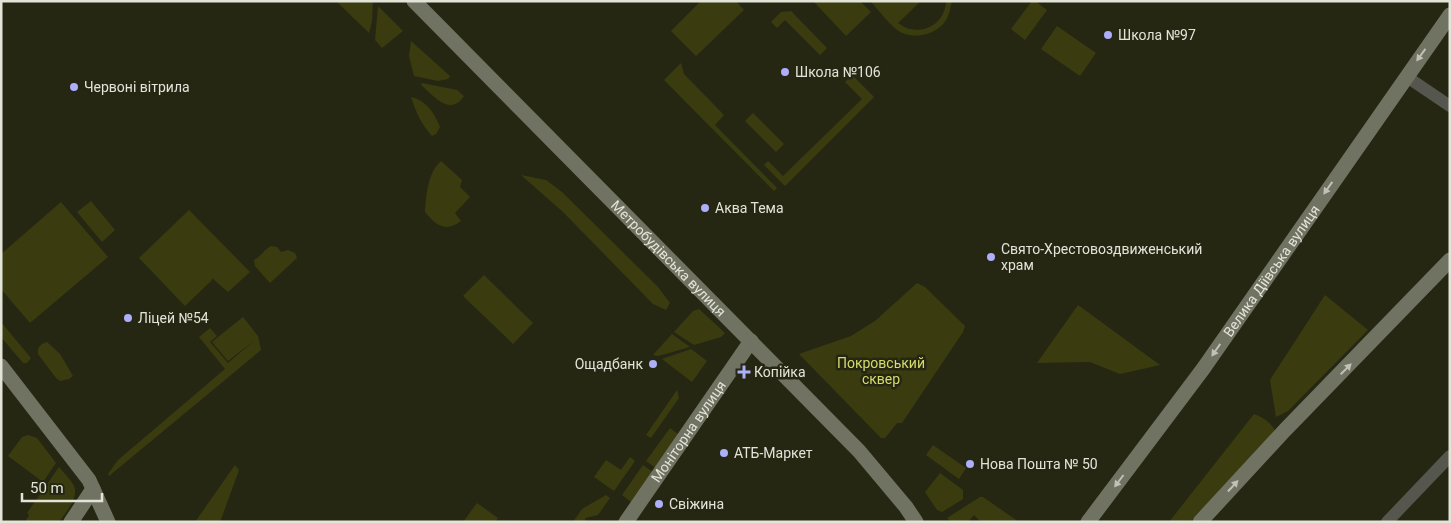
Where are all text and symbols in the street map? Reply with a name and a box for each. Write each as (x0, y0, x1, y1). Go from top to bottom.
place label: Школа №97 (1118, 27, 1196, 43)
marker: Школа №97 (1102, 29, 1114, 41)
one-way arrow (1416, 48, 1426, 62)
place label: Школа №106 (795, 64, 881, 80)
marker: Школа №106 (779, 66, 791, 78)
place label: Червоні вітрила (84, 79, 190, 95)
marker: Червоні вітрила (68, 81, 80, 93)
one-way arrow (1323, 181, 1333, 195)
street label: Метробудівська вулиця (608, 197, 729, 320)
place label: Аква Тема (715, 200, 784, 216)
marker: Аква Тема (699, 202, 711, 214)
street label: Велика Діївська вулиця (1220, 202, 1323, 340)
place label: Свято-Хрестовоздвиженський храм (1001, 241, 1202, 273)
marker: Свято-Хрестовоздвиженський храм (985, 251, 997, 263)
place label: Ліцей №54 (138, 310, 209, 326)
marker: Ліцей №54 (122, 312, 134, 324)
one-way arrow (1211, 343, 1221, 357)
park label: Покровський сквер (837, 355, 925, 387)
place label: Ощадбанк (575, 356, 643, 372)
marker: Ощадбанк (647, 358, 659, 370)
one-way arrow (1340, 363, 1352, 375)
place label: Копійка (754, 364, 806, 380)
marker: Копійка (738, 366, 750, 378)
street label: Моніторна вулиця (648, 378, 729, 485)
place label: АТБ-Маркет (734, 445, 813, 461)
marker: АТБ-Маркет (718, 447, 730, 459)
place label: Нова Пошта № 50 (980, 456, 1098, 472)
marker: Нова Пошта № 50 (964, 458, 976, 470)
scale bar (22, 470, 102, 502)
one-way arrow (1114, 474, 1125, 487)
text: 50 m (30, 479, 64, 497)
one-way arrow (1227, 480, 1239, 492)
place label: Свіжина (669, 496, 724, 512)
marker: Свіжина (653, 498, 665, 510)

